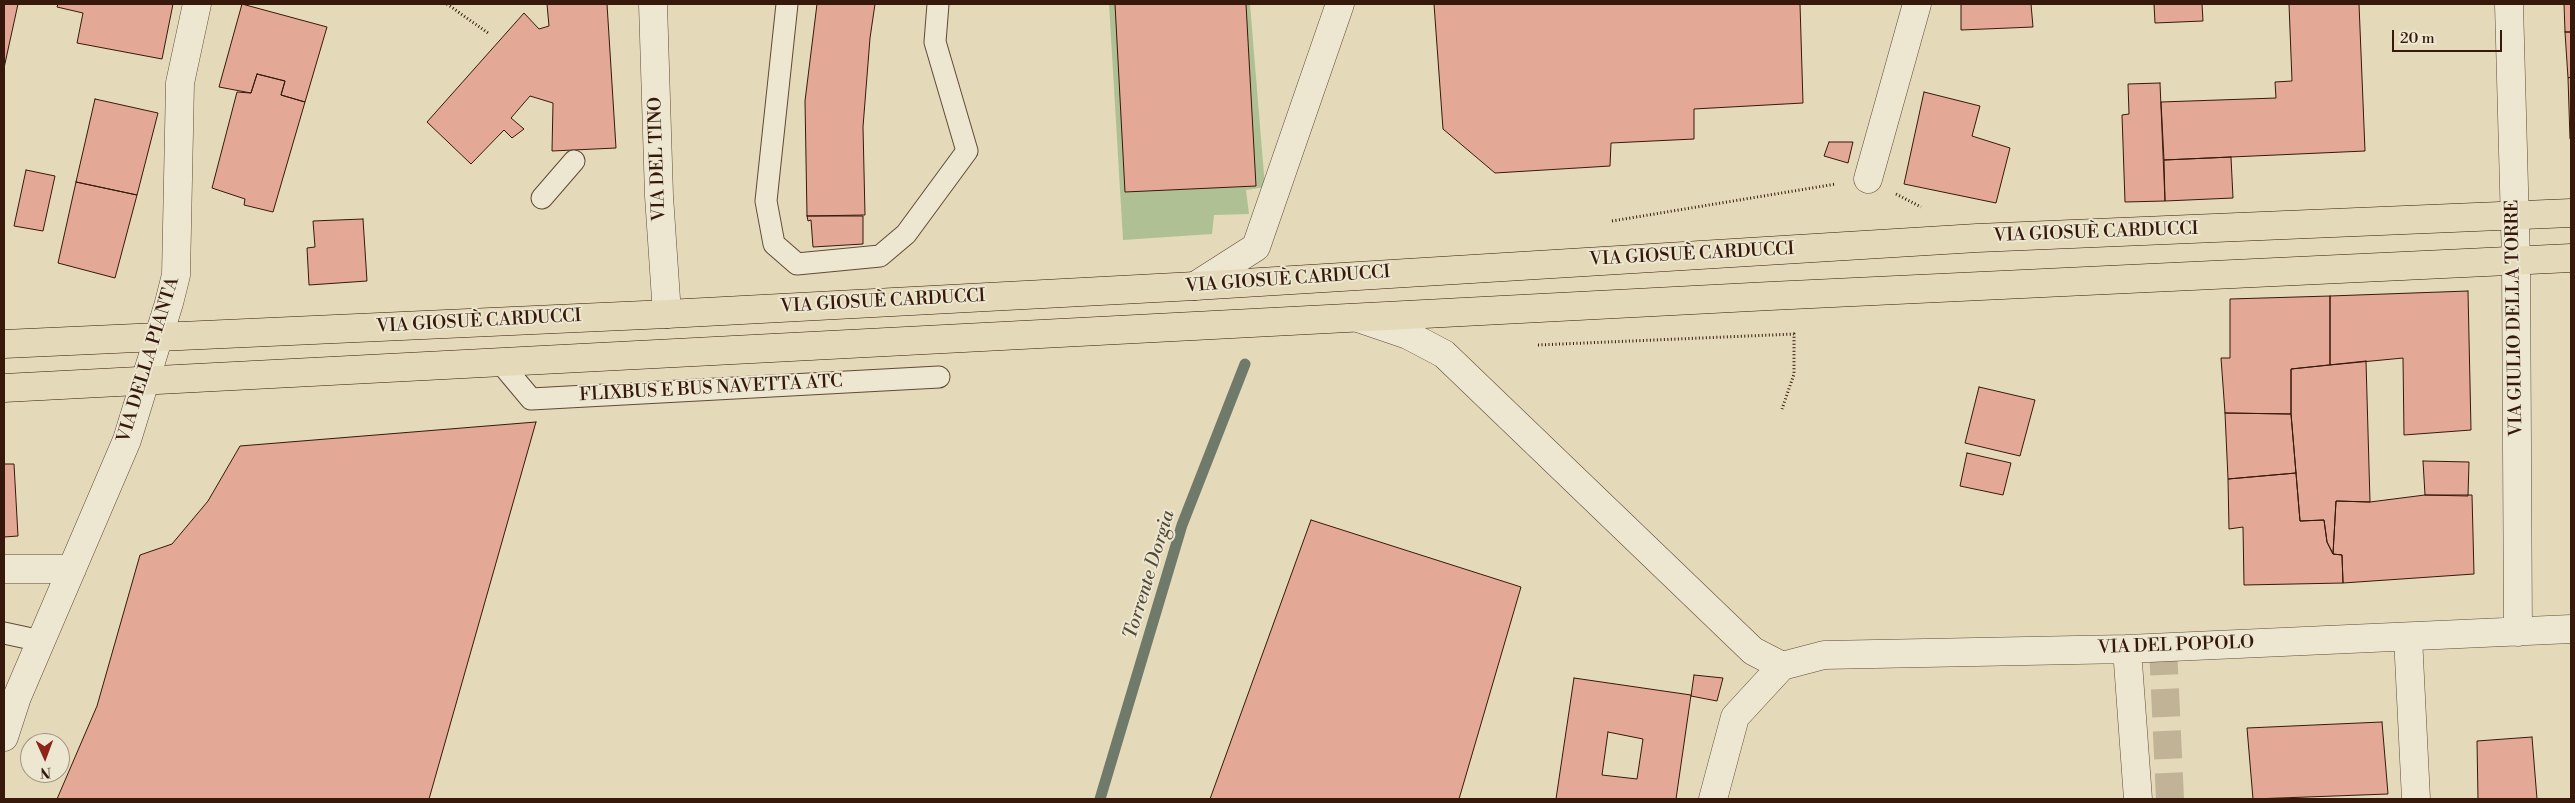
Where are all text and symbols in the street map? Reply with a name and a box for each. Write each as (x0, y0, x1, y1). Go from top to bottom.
scale bar (2395, 20, 2505, 52)
text: 20 m (2400, 29, 2435, 48)
street label: VIA DEL TINO (645, 96, 671, 222)
street label: VIA GIULIO DELLA TORRE (2502, 200, 2528, 436)
street label: VIA GIOSUÈ CARDUCCI (1993, 219, 2199, 247)
street label: VIA GIOSUÈ CARDUCCI (1589, 239, 1795, 271)
street label: VIA GIOSUÈ CARDUCCI (1185, 262, 1391, 298)
street label: VIA DELLA PIANTA (114, 275, 184, 445)
street label: VIA GIOSUÈ CARDUCCI (780, 286, 986, 318)
street label: VIA GIOSUÈ CARDUCCI (376, 306, 582, 338)
street label: FLIXBUS E BUS NAVETTA ATC (579, 371, 843, 407)
water label: Torrente Dorgia (1120, 508, 1180, 642)
street label: VIA DEL POPOLO (2097, 632, 2255, 660)
north arrow (20, 733, 70, 783)
text: N (40, 763, 51, 781)

